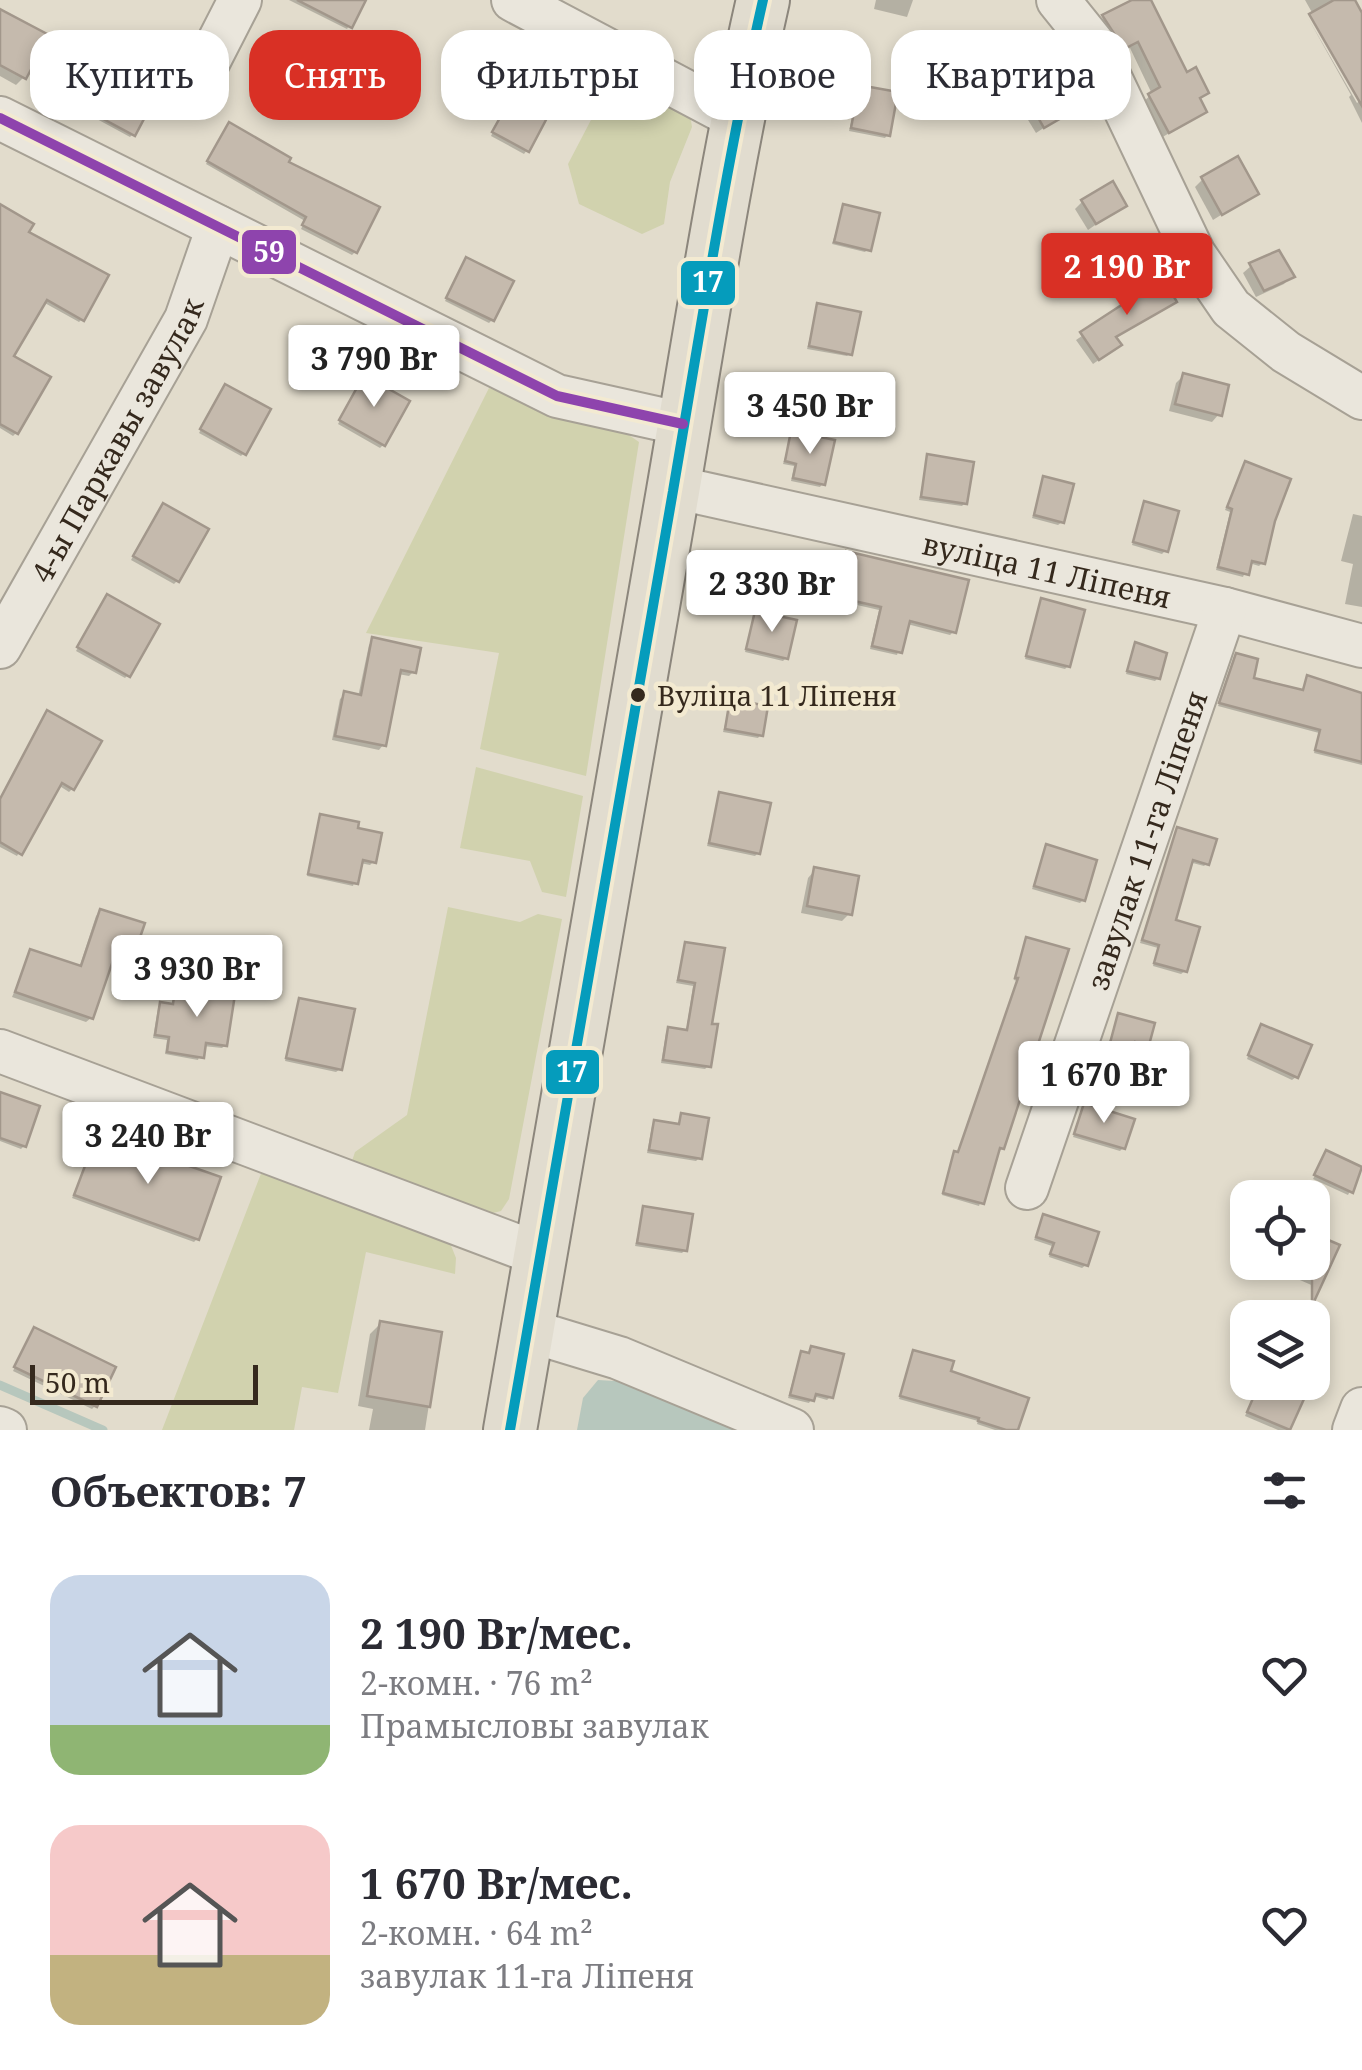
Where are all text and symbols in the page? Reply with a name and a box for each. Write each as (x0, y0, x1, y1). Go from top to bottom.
chip: Купить (30, 30, 229, 120)
chip: Снять (249, 30, 421, 120)
chip: Фильтры (441, 30, 674, 120)
chip: Новое (694, 30, 871, 120)
chip: Квартира (891, 30, 1131, 120)
line badge: 59 (240, 228, 298, 276)
text: 59 (253, 232, 285, 270)
pin: 2 190 Br (1024, 233, 1230, 318)
text: 2 190 Br (1063, 244, 1191, 287)
line badge: 17 (679, 259, 737, 307)
text: 17 (692, 262, 724, 300)
street label: 4-ы Паркавы завулак (21, 292, 212, 590)
pin: 3 790 Br (271, 325, 477, 410)
text: 3 790 Br (310, 336, 438, 379)
pin: 3 450 Br (707, 372, 913, 457)
text: 3 450 Br (746, 383, 874, 426)
street label: вуліца 11 Ліпеня (919, 522, 1175, 617)
pin: 2 330 Br (669, 550, 875, 635)
text: 2 330 Br (708, 561, 836, 604)
place label: Вуліца 11 Ліпеня (657, 676, 897, 714)
marker: Вуліца 11 Ліпеня (628, 685, 648, 705)
street label: завулак 11-га Ліпеня (1076, 685, 1216, 995)
pin: 3 930 Br (94, 935, 300, 1020)
text: 3 930 Br (133, 946, 261, 989)
pin: 1 670 Br (1001, 1041, 1207, 1126)
line badge: 17 (544, 1048, 601, 1096)
text: 17 (556, 1052, 588, 1090)
text: 1 670 Br (1040, 1052, 1168, 1095)
pin: 3 240 Br (45, 1102, 251, 1187)
text: 3 240 Br (84, 1113, 212, 1156)
map controls (1230, 1180, 1330, 1400)
button: locate (1230, 1180, 1330, 1280)
button: layers (1230, 1300, 1330, 1400)
scale bar (30, 1360, 258, 1404)
text: 50 m (45, 1363, 110, 1401)
text: Объектов: 7 (50, 1462, 307, 1519)
icon: filters (1257, 1463, 1312, 1518)
text: 2 190 Br/мес. (360, 1604, 633, 1661)
icon: home (130, 1615, 250, 1735)
icon: heart (1257, 1648, 1312, 1703)
text: 2-комн. · 76 m² (360, 1661, 593, 1704)
text: Прамысловы завулак (360, 1704, 709, 1747)
text: 1 670 Br/мес. (360, 1854, 633, 1911)
icon: home (130, 1865, 250, 1985)
icon: heart (1257, 1898, 1312, 1953)
text: 2-комн. · 64 m² (360, 1911, 593, 1954)
text: завулак 11-га Ліпеня (360, 1954, 694, 1997)

